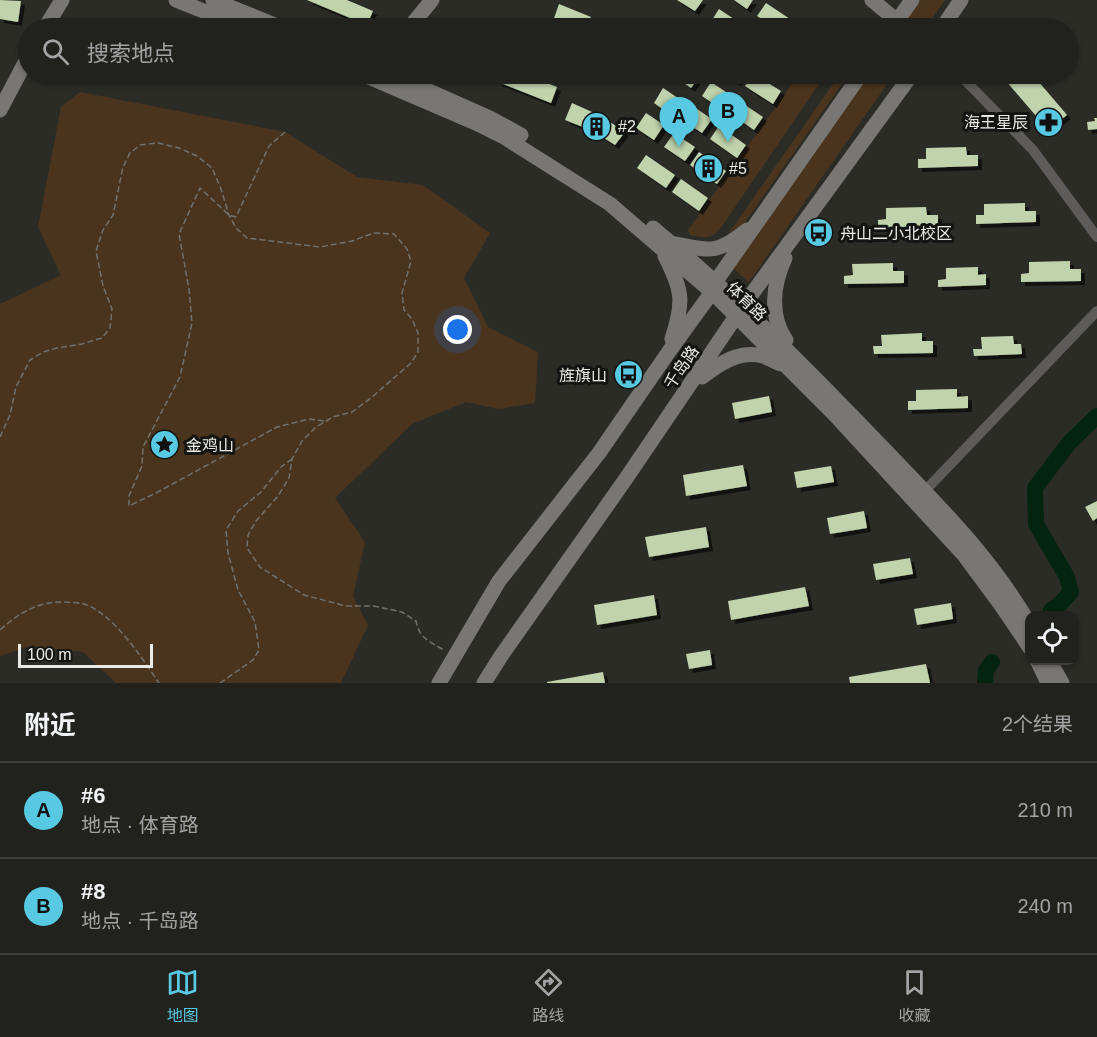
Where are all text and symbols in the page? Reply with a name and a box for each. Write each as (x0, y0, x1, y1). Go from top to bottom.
search box (18, 18, 1079, 84)
icon: search (39, 35, 72, 68)
text: 搜索地点 (87, 41, 175, 66)
pin: B (708, 92, 748, 142)
pin: A (660, 98, 698, 147)
pharmacy icon: 海王星辰 (1033, 106, 1065, 138)
building icon: #2 (581, 110, 613, 142)
place label: 海王星辰 (964, 114, 1028, 131)
place label: #2 (618, 118, 636, 135)
building icon: #5 (692, 152, 724, 184)
place label: #5 (729, 160, 747, 177)
bus stop icon: 舟山二小北校区 (803, 217, 835, 249)
place label: 舟山二小北校区 (840, 225, 952, 242)
street label: 体育路 (723, 279, 770, 324)
your location (443, 315, 472, 344)
street label: 千岛路 (661, 343, 702, 392)
bus stop icon: 旌旗山 (612, 359, 644, 391)
place label: 旌旗山 (559, 367, 607, 384)
place icon: 金鸡山 (149, 429, 181, 461)
place label: 金鸡山 (186, 437, 234, 454)
map controls (1025, 611, 1079, 665)
button: locate (1025, 611, 1079, 665)
scale bar (18, 641, 153, 668)
text: 100 m (27, 646, 71, 663)
text: 附近 (24, 710, 76, 740)
text: 2个结果 (1002, 713, 1073, 735)
text: #6 (81, 783, 105, 808)
text: A (36, 799, 51, 821)
text: 210 m (1017, 799, 1073, 821)
text: 地点 · 体育路 (81, 814, 199, 836)
text: #8 (81, 879, 105, 904)
text: B (36, 895, 51, 917)
text: 240 m (1017, 895, 1073, 917)
text: 地点 · 千岛路 (81, 910, 199, 932)
tab: 地图 (166, 966, 199, 1026)
tab: 路线 (532, 966, 565, 1026)
tab: 收藏 (898, 966, 931, 1026)

